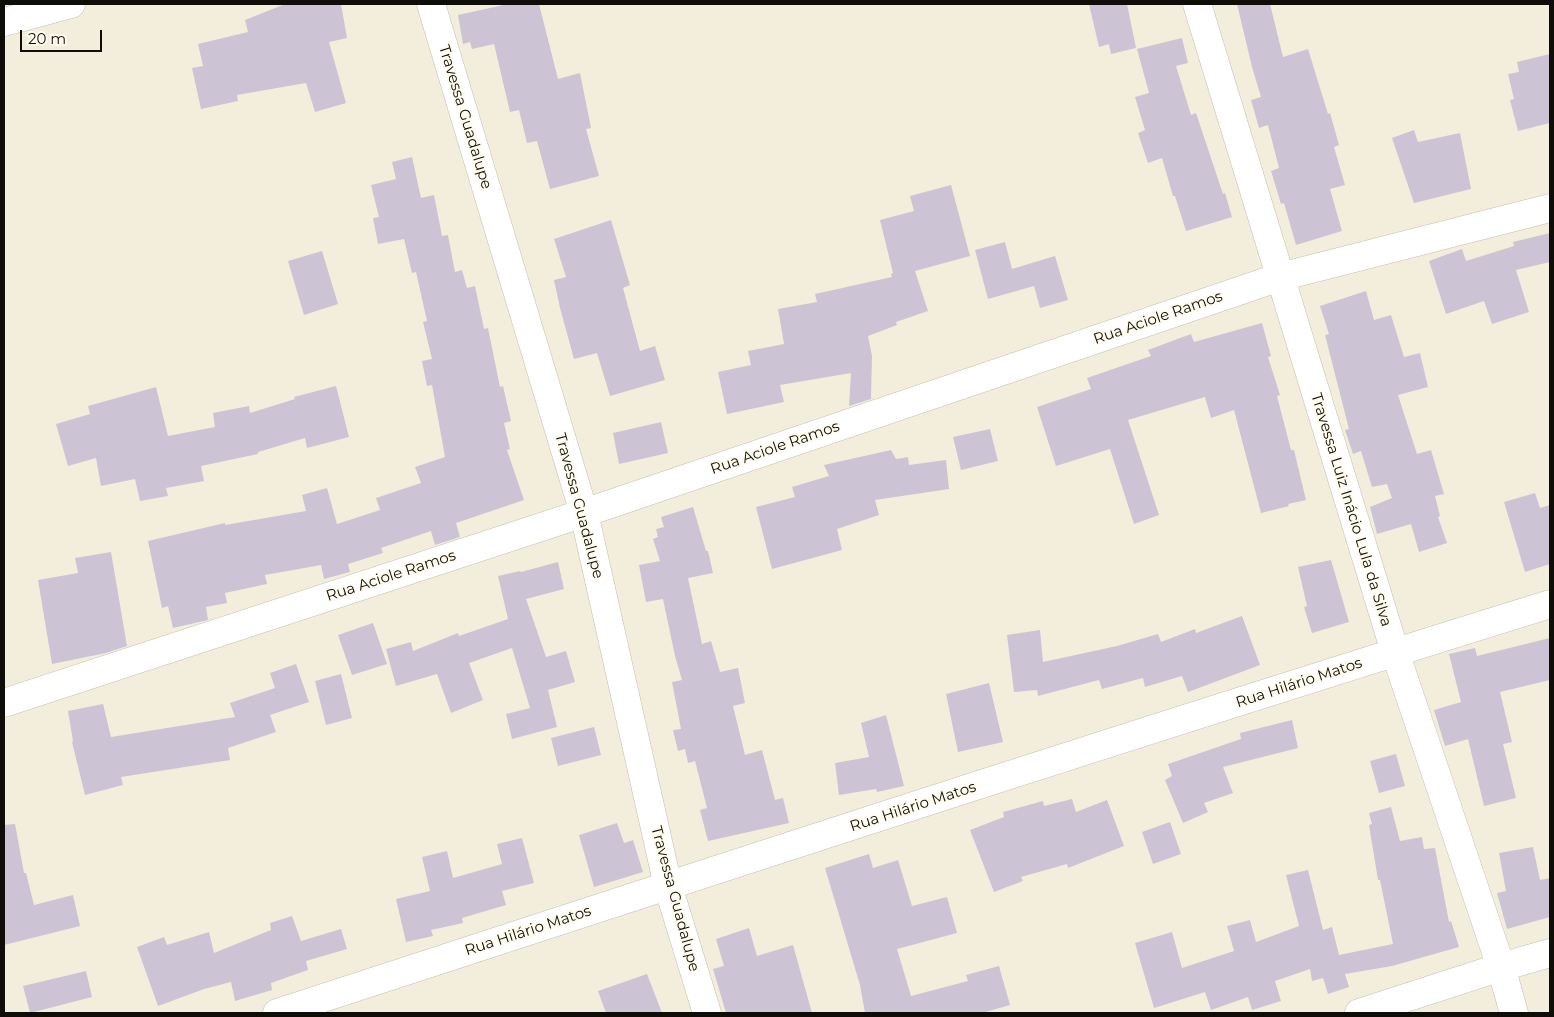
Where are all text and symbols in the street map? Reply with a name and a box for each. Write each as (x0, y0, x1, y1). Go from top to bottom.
scale bar (22, 20, 105, 52)
text: 20 m (28, 29, 66, 48)
street label: Travessa Guadalupe (434, 43, 496, 191)
street label: Rua Aciole Ramos (1091, 287, 1225, 349)
street label: Travessa Luiz Inácio Lula da Silva (1307, 391, 1395, 629)
street label: Rua Aciole Ramos (708, 417, 842, 479)
street label: Travessa Guadalupe (551, 431, 607, 581)
street label: Rua Aciole Ramos (324, 547, 458, 605)
street label: Rua Hilário Matos (1234, 654, 1364, 712)
street label: Rua Hilário Matos (848, 778, 978, 836)
street label: Travessa Guadalupe (647, 824, 703, 974)
street label: Rua Hilário Matos (463, 902, 593, 960)

